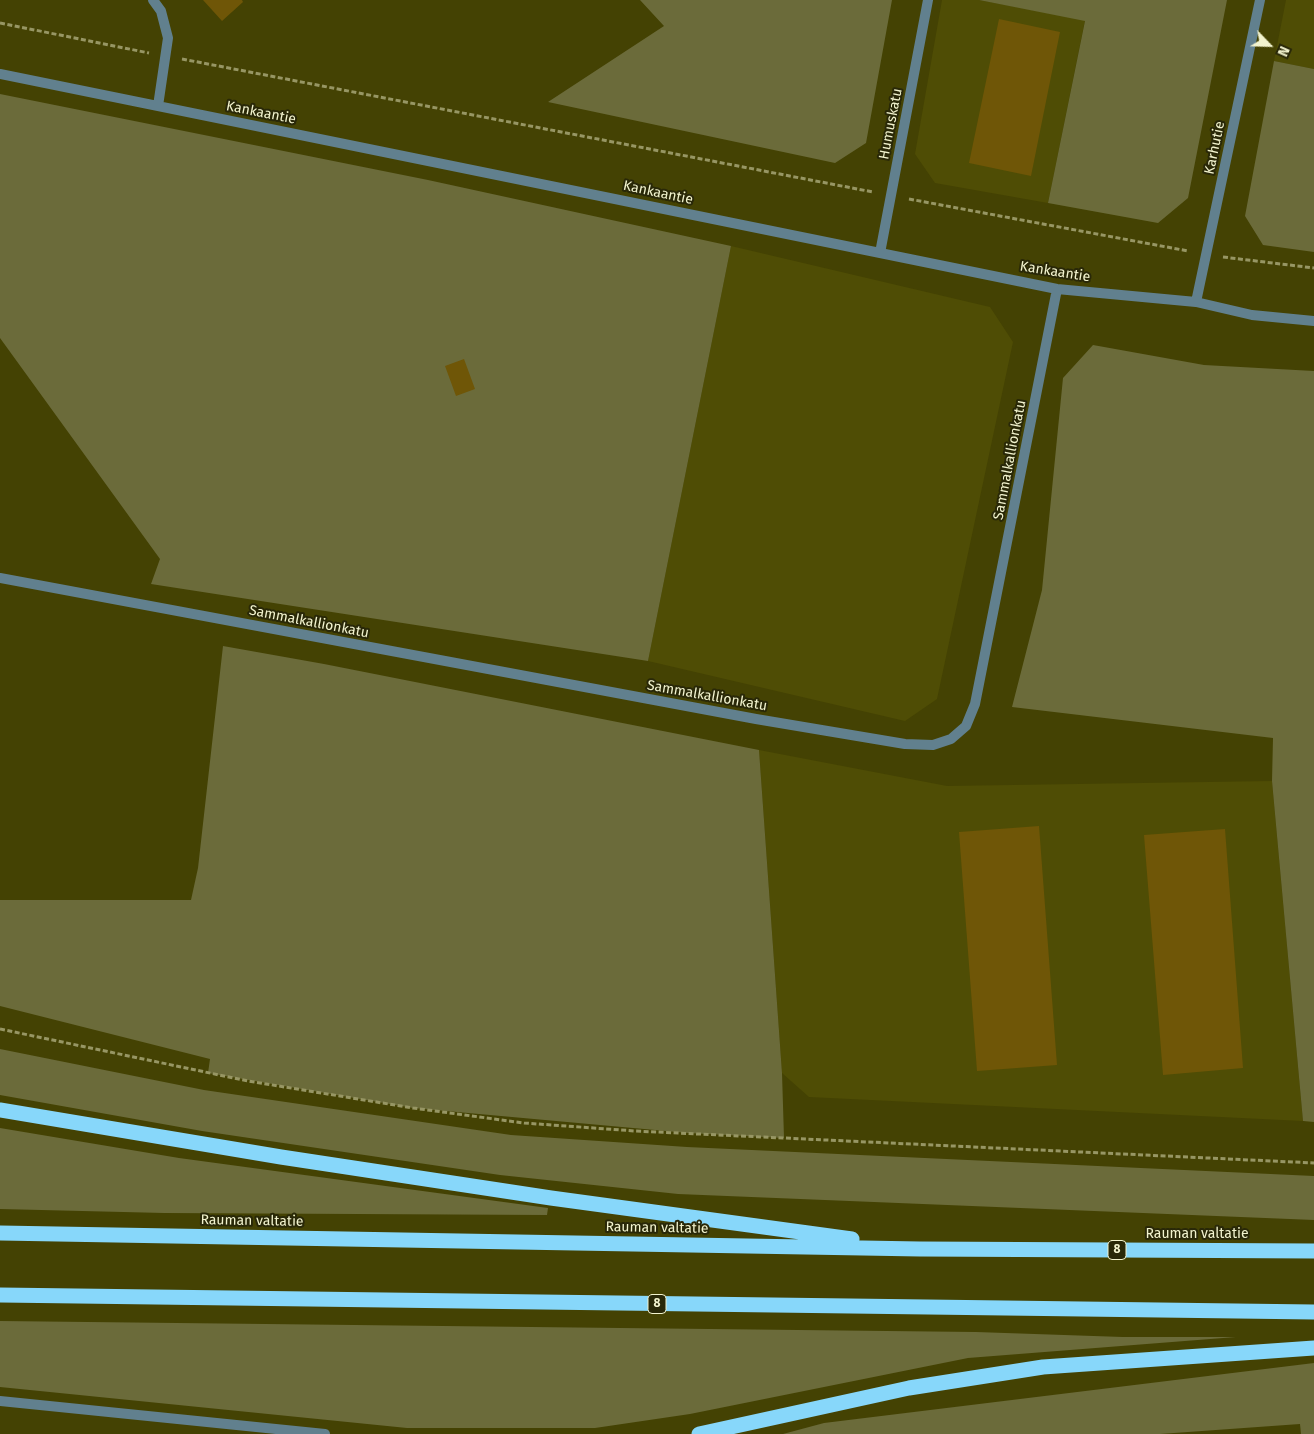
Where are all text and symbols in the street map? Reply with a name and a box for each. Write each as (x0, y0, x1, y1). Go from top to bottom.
north arrow (1244, 20, 1294, 70)
text: N (1274, 44, 1293, 59)
street label: Humuskatu (876, 87, 906, 161)
street label: Kankaantie (225, 98, 297, 128)
street label: Karhutie (1201, 120, 1229, 176)
street label: Kankaantie (622, 177, 694, 209)
street label: Kankaantie (1019, 258, 1091, 286)
street label: Sammalkallionkatu (990, 399, 1030, 521)
street label: Sammalkallionkatu (248, 602, 370, 642)
street label: Sammalkallionkatu (646, 677, 768, 715)
street label: Rauman valtatie (200, 1212, 304, 1230)
street label: Rauman valtatie (605, 1219, 709, 1237)
street label: Rauman valtatie (1145, 1226, 1249, 1242)
road number: 8 (1108, 1240, 1126, 1260)
road number: 8 (648, 1295, 666, 1314)

